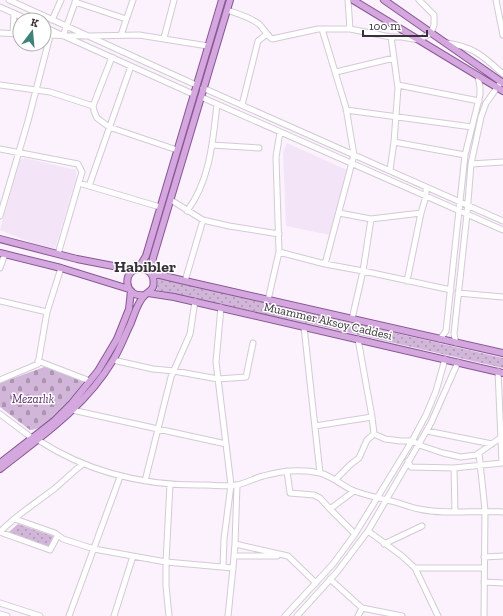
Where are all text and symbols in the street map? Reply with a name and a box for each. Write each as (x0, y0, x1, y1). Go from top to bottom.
north arrow (12, 12, 52, 52)
scale bar (363, 12, 427, 38)
text: K (29, 16, 41, 30)
text: 100 m (369, 19, 401, 33)
district label: Habibler (114, 257, 176, 276)
street label: Muammer Aksoy Caddesi (262, 299, 394, 343)
park label: Mezarlık (12, 392, 55, 406)

